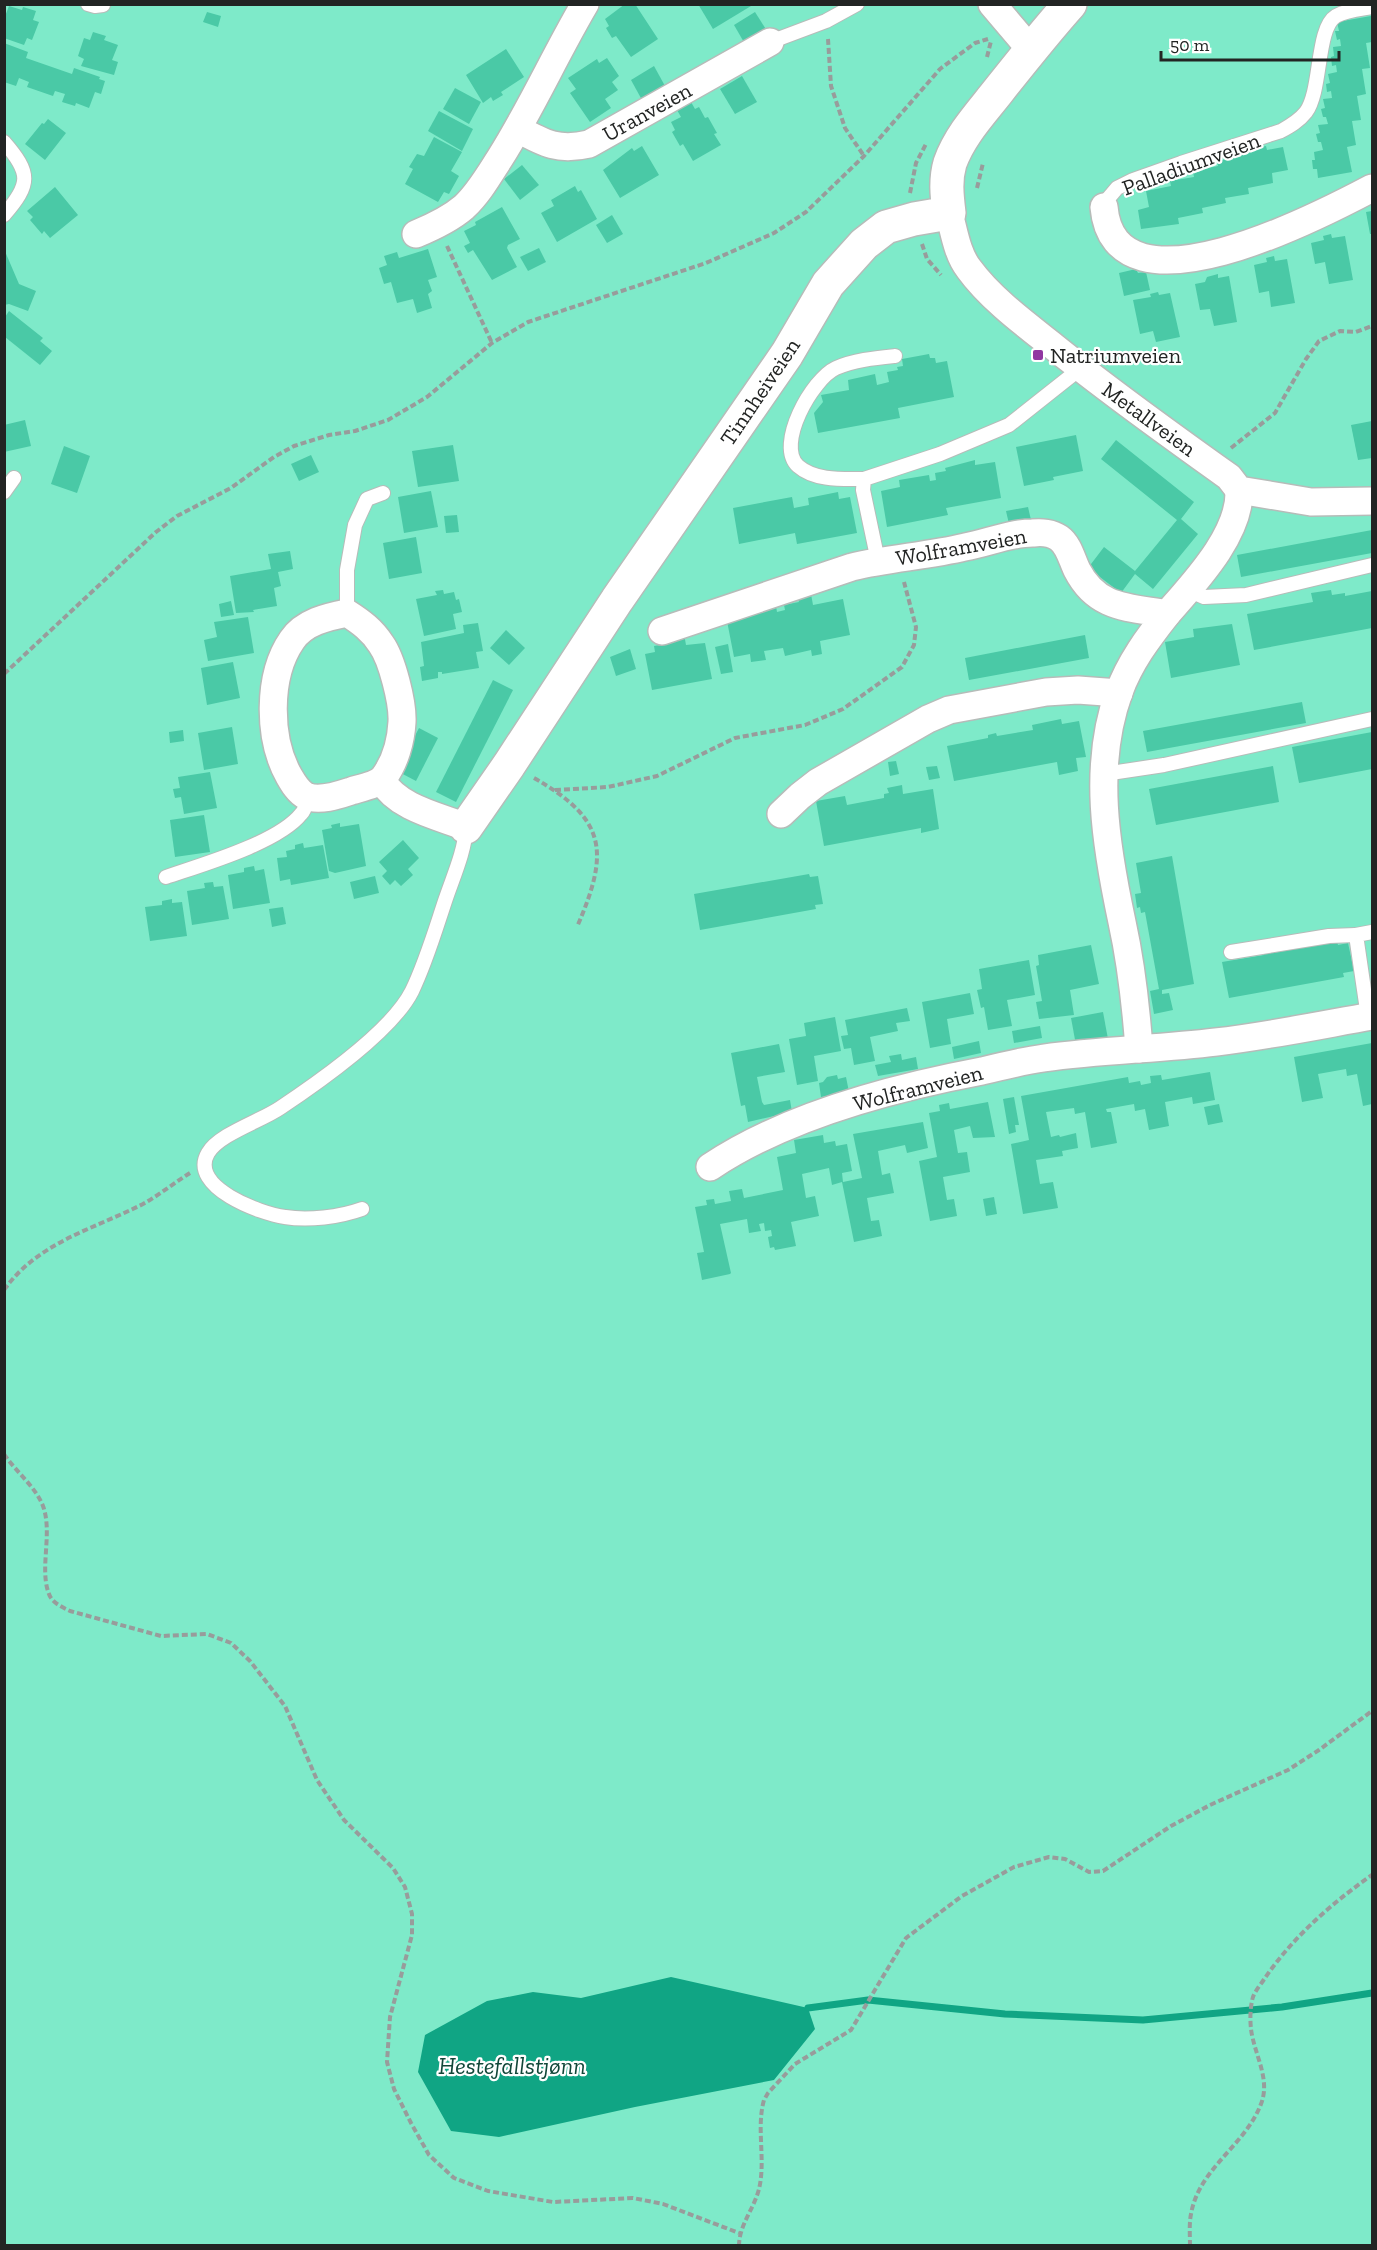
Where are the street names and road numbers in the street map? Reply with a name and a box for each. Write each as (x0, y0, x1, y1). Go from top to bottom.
street label: Uranveien (598, 76, 697, 147)
street label: Palladiumveien (1118, 126, 1264, 201)
street label: Tinnheiveien (714, 333, 806, 451)
street label: Metallveien (1097, 376, 1202, 462)
street label: Wolframveien (894, 522, 1029, 572)
street label: Wolframveien (851, 1059, 986, 1117)

